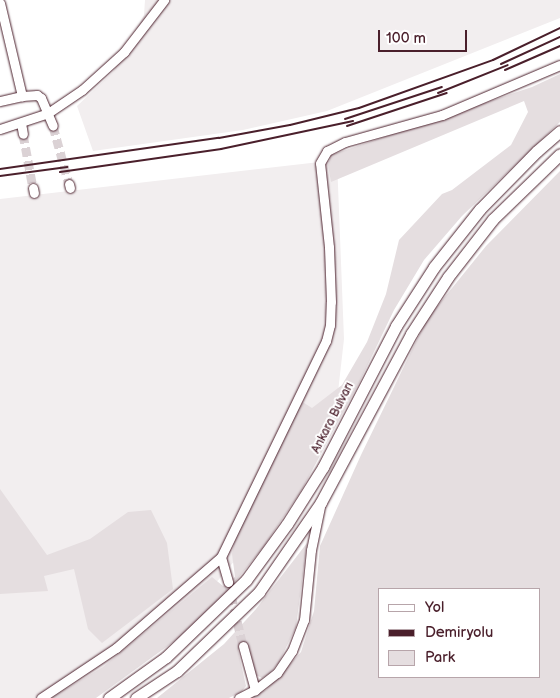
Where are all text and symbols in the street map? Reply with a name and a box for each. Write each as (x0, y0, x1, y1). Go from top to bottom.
scale bar (380, 20, 469, 52)
text: 100 m (386, 29, 426, 48)
street label: Ankara Bulvarı (309, 380, 357, 456)
legend (378, 588, 540, 678)
text: Yol (425, 598, 444, 617)
text: Demiryolu (425, 623, 493, 642)
text: Park (425, 648, 455, 667)

